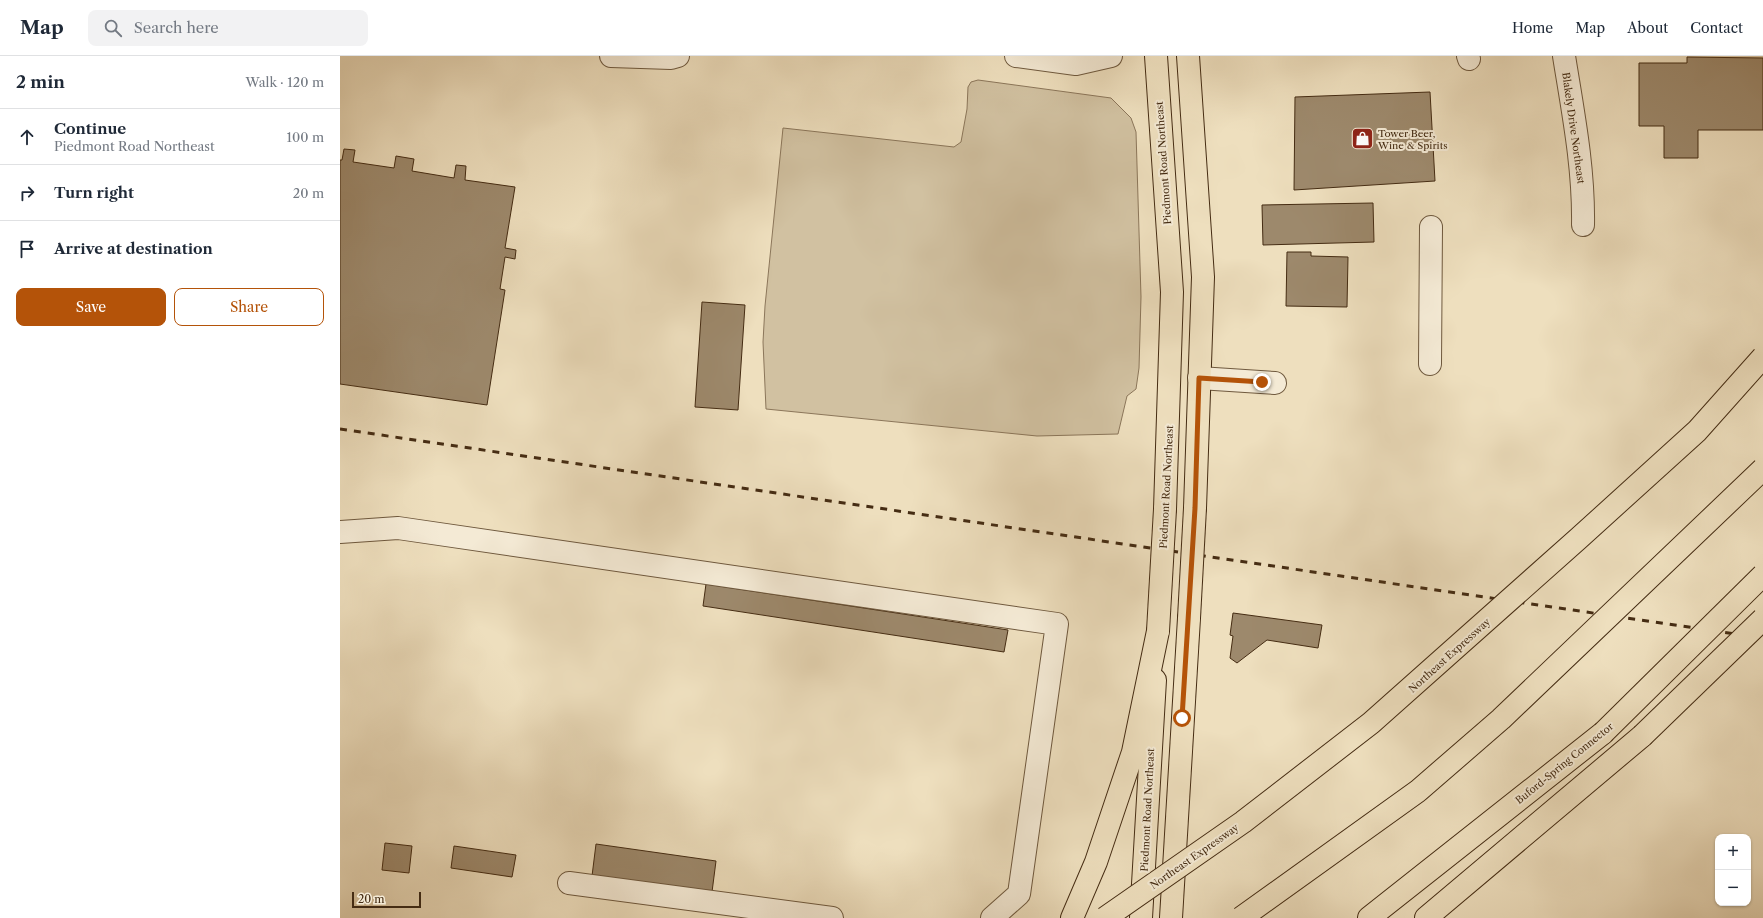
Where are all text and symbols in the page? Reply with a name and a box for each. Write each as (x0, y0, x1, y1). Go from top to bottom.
search box (88, 10, 368, 46)
text: Map (20, 16, 64, 39)
icon: search (102, 17, 124, 39)
text: Search here (134, 18, 219, 37)
text: Home (1512, 19, 1553, 37)
text: Map (1575, 19, 1605, 37)
text: About (1627, 19, 1668, 37)
text: Contact (1690, 19, 1743, 37)
street label: Blakely Drive Northeast (1559, 71, 1588, 185)
text: 2 min (16, 72, 65, 92)
text: Walk · 120 m (246, 74, 324, 90)
street label: Piedmont Road Northeast (1153, 100, 1174, 225)
text: Continue (54, 119, 126, 138)
icon: ahead (16, 126, 38, 148)
shop icon: Tower Beer, Wine & Spirits (1350, 126, 1376, 152)
place label: Tower Beer, Wine & Spirits (1377, 127, 1448, 152)
text: 100 m (286, 129, 324, 145)
text: Piedmont Road Northeast (54, 138, 215, 154)
icon: right (16, 182, 38, 204)
text: Turn right (54, 183, 134, 202)
text: 20 m (293, 185, 324, 201)
icon: arrive (16, 238, 38, 260)
text: Arrive at destination (54, 239, 213, 258)
button: Save (16, 288, 166, 326)
button: Share (174, 288, 324, 326)
route end (1253, 373, 1271, 391)
street label: Piedmont Road Northeast (1157, 425, 1176, 549)
street label: Northeast Expressway (1406, 615, 1493, 695)
route start (1173, 709, 1191, 727)
street label: Buford-Spring Connector (1513, 719, 1616, 807)
street label: Piedmont Road Northeast (1138, 748, 1157, 872)
street label: Northeast Expressway (1147, 821, 1242, 892)
map controls (1715, 834, 1751, 906)
button: + (1715, 834, 1751, 870)
button: − (1715, 870, 1751, 906)
scale bar (352, 890, 421, 909)
text: 20 m (358, 892, 384, 906)

